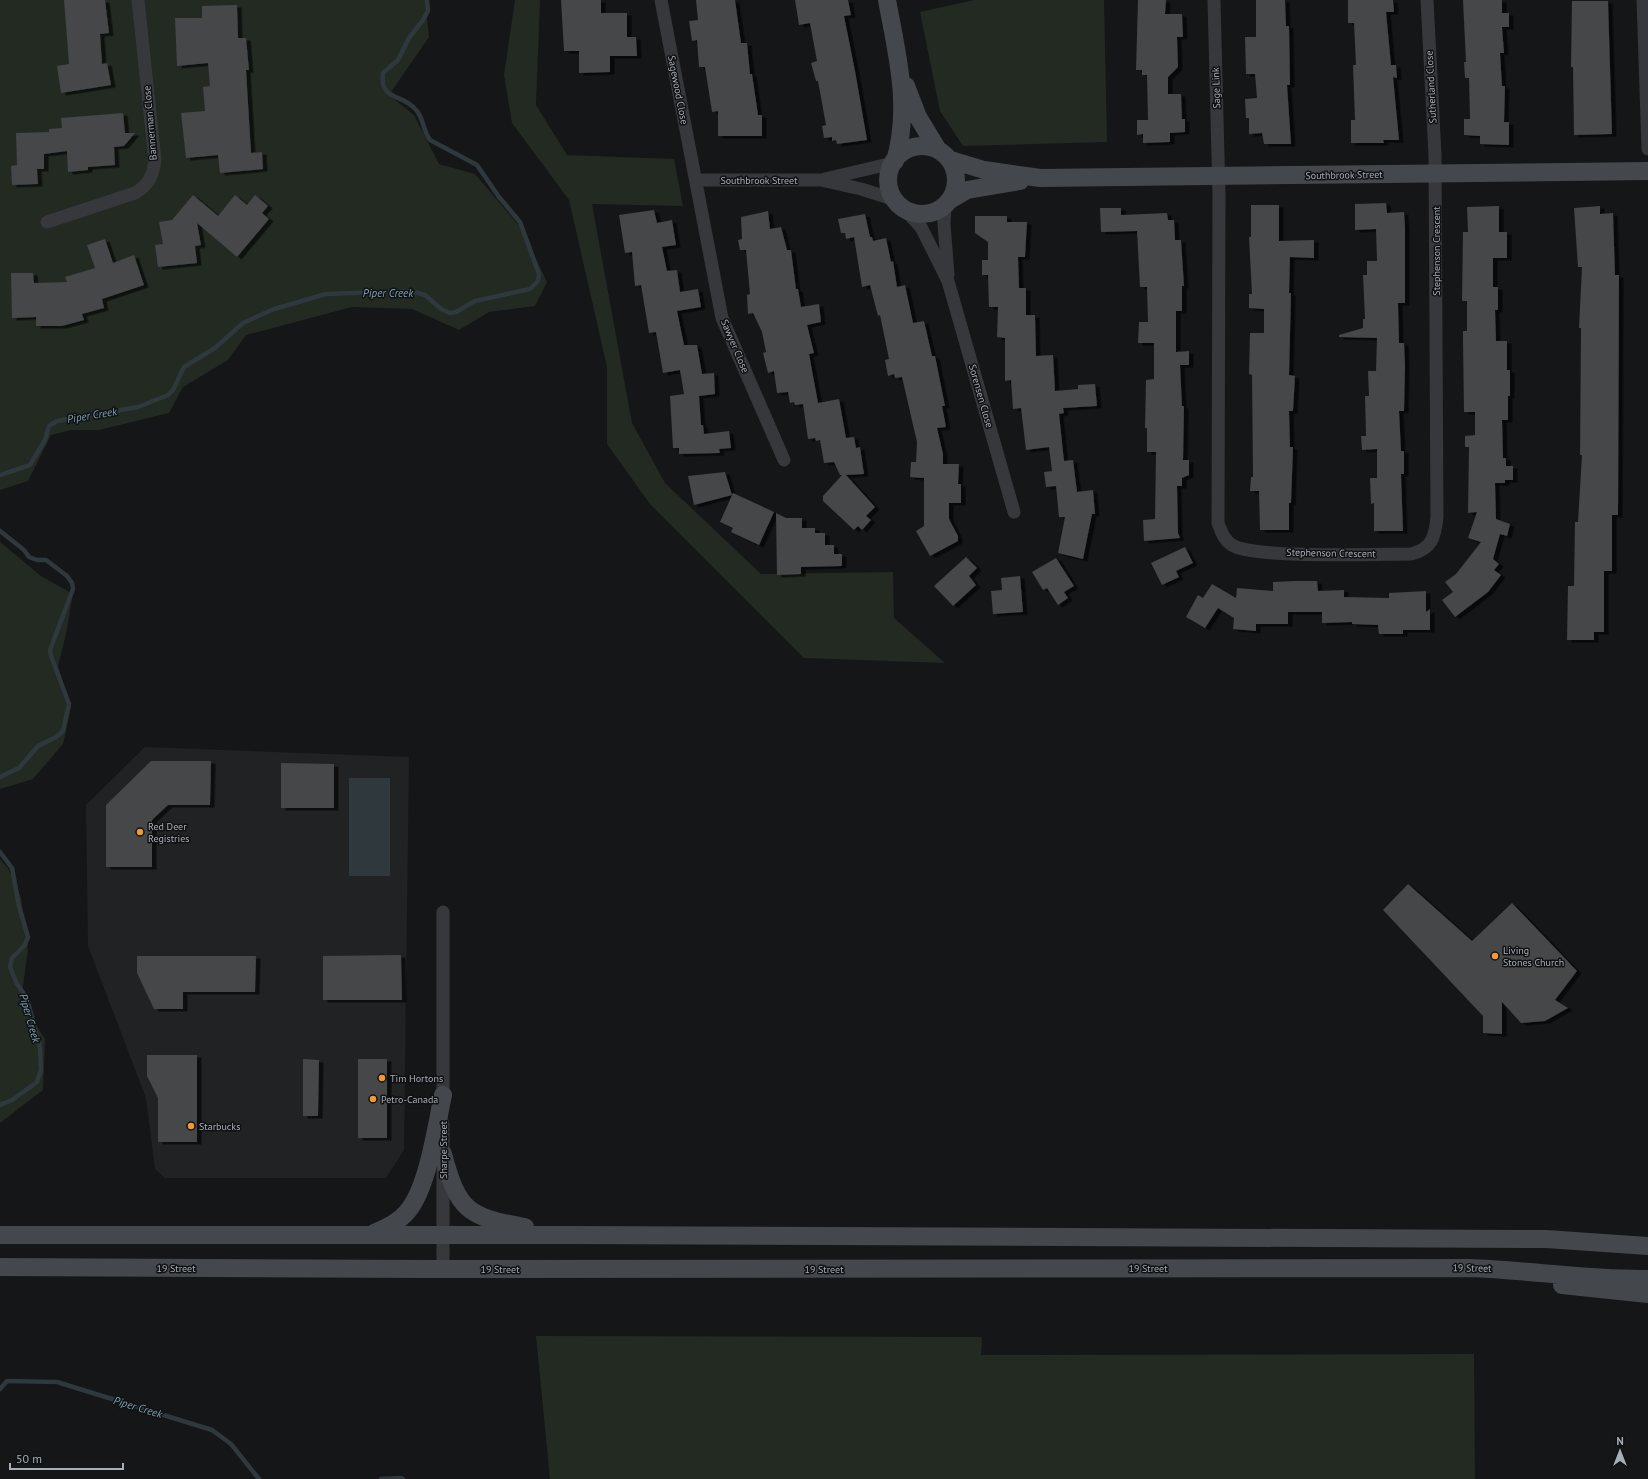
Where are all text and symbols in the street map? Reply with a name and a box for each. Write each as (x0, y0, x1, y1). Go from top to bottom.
street label: Sutherland Close (1423, 50, 1439, 124)
street label: Sagewood Close (665, 54, 691, 126)
street label: Sage Link (1209, 67, 1223, 109)
street label: Bannerman Close (140, 85, 160, 161)
street label: Southbrook Street (1305, 168, 1383, 182)
street label: Southbrook Street (720, 174, 798, 187)
street label: Stephenson Crescent (1430, 206, 1443, 296)
water label: Piper Creek (363, 286, 414, 300)
street label: Sawyer Close (718, 317, 752, 375)
street label: Sorensen Close (966, 363, 996, 429)
water label: Piper Creek (66, 404, 119, 426)
street label: Stephenson Crescent (1286, 546, 1376, 560)
place label: Red Deer Registries (148, 820, 189, 845)
marker: Red Deer Registries (135, 827, 145, 837)
place label: Living Stones Church (1503, 944, 1564, 969)
marker: Living Stones Church (1490, 951, 1500, 961)
water label: Piper Creek (16, 992, 44, 1045)
place label: Tim Hortons (390, 1072, 443, 1085)
marker: Tim Hortons (377, 1073, 387, 1083)
place label: Petro-Canada (381, 1093, 438, 1106)
marker: Petro-Canada (368, 1094, 378, 1104)
place label: Starbucks (199, 1120, 240, 1133)
street label: Sharpe Street (437, 1120, 450, 1179)
marker: Starbucks (186, 1121, 196, 1131)
street label: 19 Street (1452, 1261, 1492, 1275)
street label: 19 Street (156, 1262, 196, 1275)
street label: 19 Street (1128, 1262, 1168, 1275)
street label: 19 Street (480, 1263, 520, 1276)
street label: 19 Street (804, 1263, 844, 1276)
water label: Piper Creek (112, 1393, 165, 1421)
north arrow (1600, 1431, 1640, 1471)
text: N (1616, 1434, 1624, 1448)
scale bar (10, 1445, 123, 1471)
text: 50 m (16, 1451, 42, 1466)

